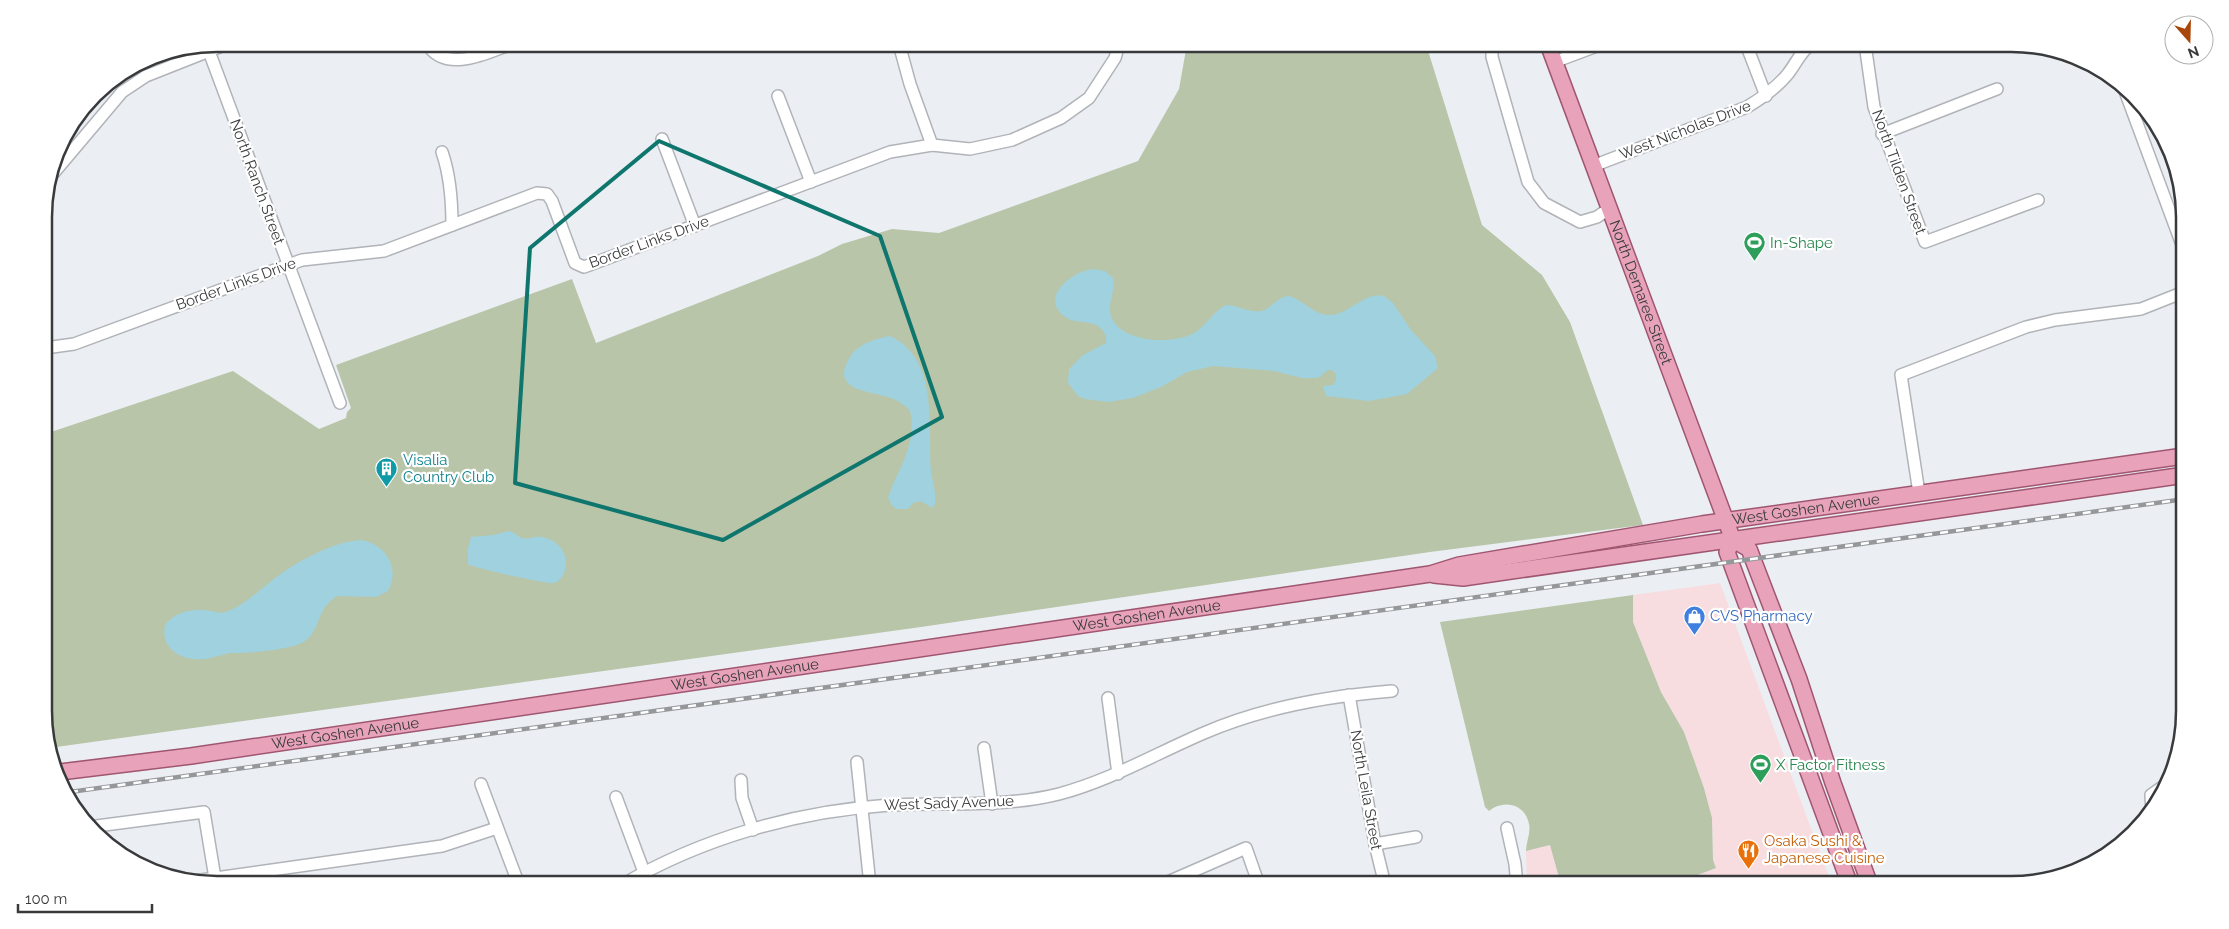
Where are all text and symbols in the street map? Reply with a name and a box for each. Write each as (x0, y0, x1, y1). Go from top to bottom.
north arrow (2164, 15, 2214, 65)
text: N (2186, 43, 2201, 62)
street label: West Nicholas Drive (1617, 97, 1754, 163)
street label: North Tilden Street (1868, 107, 1930, 237)
street label: North Ranch Street (226, 117, 288, 247)
street label: Border Links Drive (587, 212, 712, 272)
street label: North Demaree Street (1605, 217, 1676, 367)
sports icon: In-Shape (1742, 231, 1766, 262)
place label: In-Shape (1770, 234, 1833, 252)
street label: Border Links Drive (174, 254, 299, 314)
place label: Visalia Country Club (403, 451, 494, 486)
building icon: Visalia Country Club (375, 457, 399, 488)
street label: West Goshen Avenue (1731, 490, 1881, 529)
street label: West Goshen Avenue (1072, 596, 1222, 635)
shop icon: CVS Pharmacy (1682, 604, 1706, 635)
place label: CVS Pharmacy (1710, 607, 1813, 625)
street label: West Goshen Avenue (670, 655, 820, 694)
street label: West Goshen Avenue (270, 714, 421, 753)
street label: North Leila Street (1347, 729, 1385, 851)
sports icon: X Factor Fitness (1748, 753, 1772, 784)
place label: X Factor Fitness (1776, 756, 1885, 774)
street label: West Sady Avenue (884, 792, 1014, 814)
place label: Osaka Sushi & Japanese Cuisine (1764, 832, 1885, 867)
restaurant icon: Osaka Sushi & Japanese Cuisine (1736, 838, 1760, 869)
scale bar (18, 882, 151, 914)
text: 100 m (25, 890, 67, 908)

